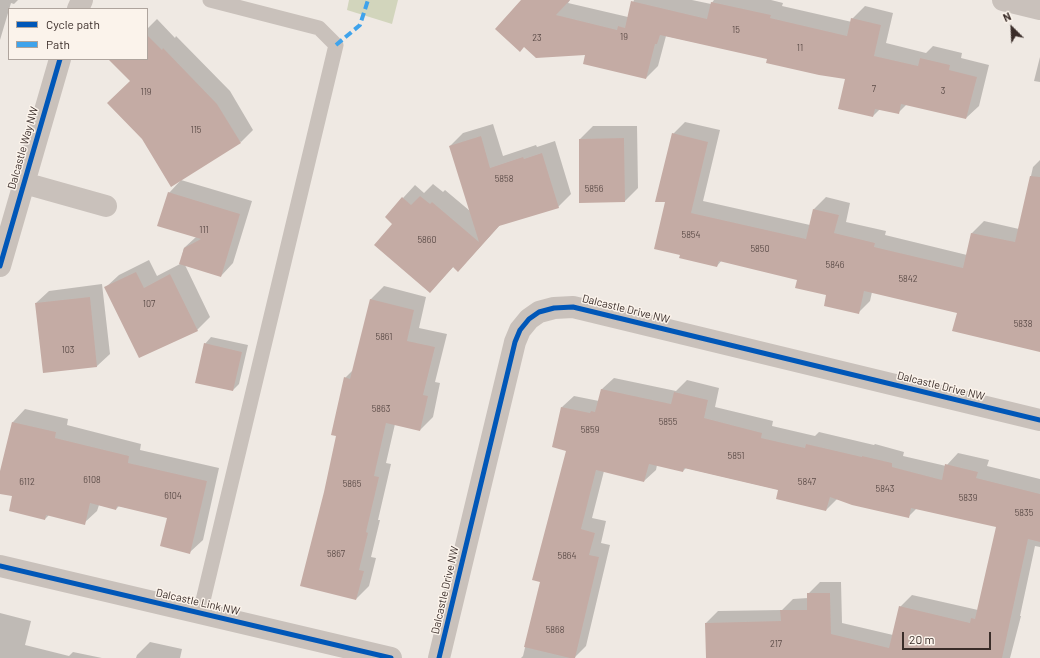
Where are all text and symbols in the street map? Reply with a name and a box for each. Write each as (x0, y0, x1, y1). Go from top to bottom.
legend (8, 8, 148, 60)
north arrow (992, 8, 1032, 48)
text: N (1001, 9, 1013, 24)
text: Cycle path (46, 17, 100, 31)
house number: 15 (732, 25, 740, 35)
house number: 19 (620, 32, 628, 42)
house number: 23 (532, 33, 542, 43)
text: Path (46, 37, 70, 51)
house number: 11 (797, 43, 803, 53)
house number: 7 (872, 84, 876, 94)
house number: 3 (941, 86, 945, 96)
house number: 119 (140, 87, 152, 97)
street label: Dalcastle Way NW (5, 105, 41, 191)
house number: 115 (191, 125, 201, 135)
house number: 5858 (495, 174, 513, 184)
house number: 5856 (585, 184, 603, 194)
house number: 111 (199, 225, 209, 235)
house number: 5854 (682, 230, 700, 240)
house number: 5860 (417, 235, 437, 245)
house number: 5850 (750, 244, 770, 254)
house number: 5846 (826, 260, 844, 270)
house number: 5842 (898, 274, 918, 284)
street label: Dalcastle Drive NW (581, 292, 671, 326)
house number: 107 (143, 299, 155, 309)
house number: 5838 (1014, 319, 1032, 329)
house number: 5861 (376, 332, 392, 342)
house number: 103 (62, 345, 74, 355)
street label: Dalcastle Drive NW (896, 369, 986, 403)
house number: 5863 (372, 404, 390, 414)
house number: 5855 (659, 417, 677, 427)
house number: 5859 (581, 425, 599, 435)
house number: 5851 (728, 451, 744, 461)
house number: 6108 (83, 475, 101, 485)
house number: 6112 (19, 477, 35, 487)
house number: 5847 (798, 477, 816, 487)
house number: 5865 (343, 479, 361, 489)
house number: 5843 (876, 484, 894, 494)
house number: 6104 (164, 491, 182, 501)
house number: 5839 (959, 493, 977, 503)
house number: 5835 (1015, 508, 1033, 518)
street label: Dalcastle Drive NW (428, 545, 462, 635)
house number: 5867 (327, 549, 345, 559)
house number: 5864 (558, 551, 576, 561)
street label: Dalcastle Link NW (155, 586, 241, 618)
scale bar (904, 624, 993, 650)
house number: 5868 (546, 625, 564, 635)
text: 20 m (909, 632, 935, 646)
house number: 217 (770, 639, 782, 649)

